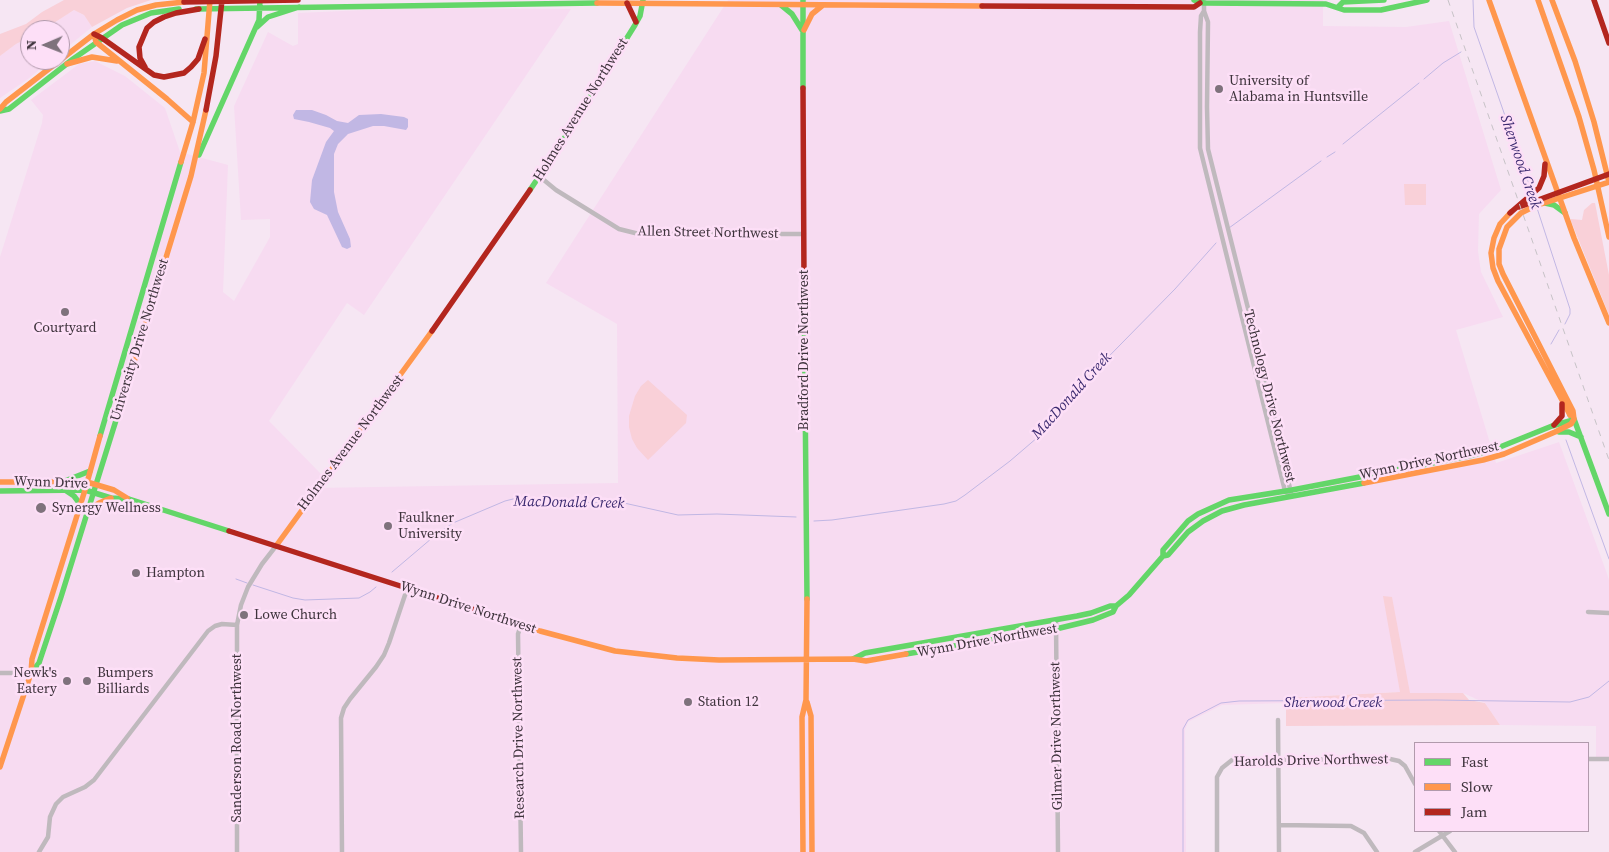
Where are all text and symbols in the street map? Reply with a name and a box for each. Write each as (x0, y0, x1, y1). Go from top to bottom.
north arrow (20, 20, 70, 70)
street label: Holmes Avenue Northwest (530, 35, 632, 185)
text: N (21, 40, 41, 51)
place label: University of Alabama in Huntsville (1229, 73, 1368, 105)
marker: University of Alabama in Huntsville (1213, 83, 1225, 95)
water label: Sherwood Creek (1496, 113, 1544, 211)
street label: Allen Street Northwest (638, 223, 778, 243)
street label: University Drive Northwest (107, 257, 173, 423)
street label: Bradford Drive Northwest (796, 270, 812, 430)
marker: Courtyard (59, 306, 71, 318)
street label: Technology Drive Northwest (1239, 308, 1299, 484)
place label: Courtyard (34, 320, 96, 336)
water label: MacDonald Creek (1028, 349, 1116, 443)
street label: Holmes Avenue Northwest (294, 372, 408, 514)
street label: Wynn Drive Northwest (1358, 438, 1500, 484)
street label: Wynn Drive (14, 473, 88, 493)
water label: MacDonald Creek (513, 493, 625, 513)
place label: Synergy Wellness (52, 500, 161, 516)
marker: Synergy Wellness (34, 501, 48, 515)
place label: Faulkner University (398, 510, 462, 542)
marker: Faulkner University (382, 520, 394, 532)
place label: Hampton (146, 565, 205, 581)
marker: Hampton (130, 567, 142, 579)
street label: Wynn Drive Northwest (398, 578, 538, 638)
place label: Lowe Church (254, 607, 337, 623)
marker: Lowe Church (238, 609, 250, 621)
street label: Wynn Drive Northwest (916, 620, 1058, 662)
street label: Sanderson Road Northwest (229, 654, 245, 822)
street label: Research Drive Northwest (509, 657, 529, 819)
street label: Gilmer Drive Northwest (1047, 662, 1067, 810)
place label: Newk's Eatery (14, 665, 57, 698)
place label: Bumpers Billiards (97, 665, 153, 698)
marker: Newk's Eatery (61, 675, 73, 687)
marker: Bumpers Billiards (81, 675, 93, 687)
place label: Station 12 (698, 694, 759, 710)
water label: Sherwood Creek (1284, 694, 1382, 712)
marker: Station 12 (682, 696, 694, 708)
legend (1414, 742, 1589, 832)
street label: Harolds Drive Northwest (1234, 751, 1388, 771)
text: Fast (1461, 751, 1488, 772)
text: Slow (1461, 776, 1493, 797)
text: Jam (1461, 801, 1487, 822)

